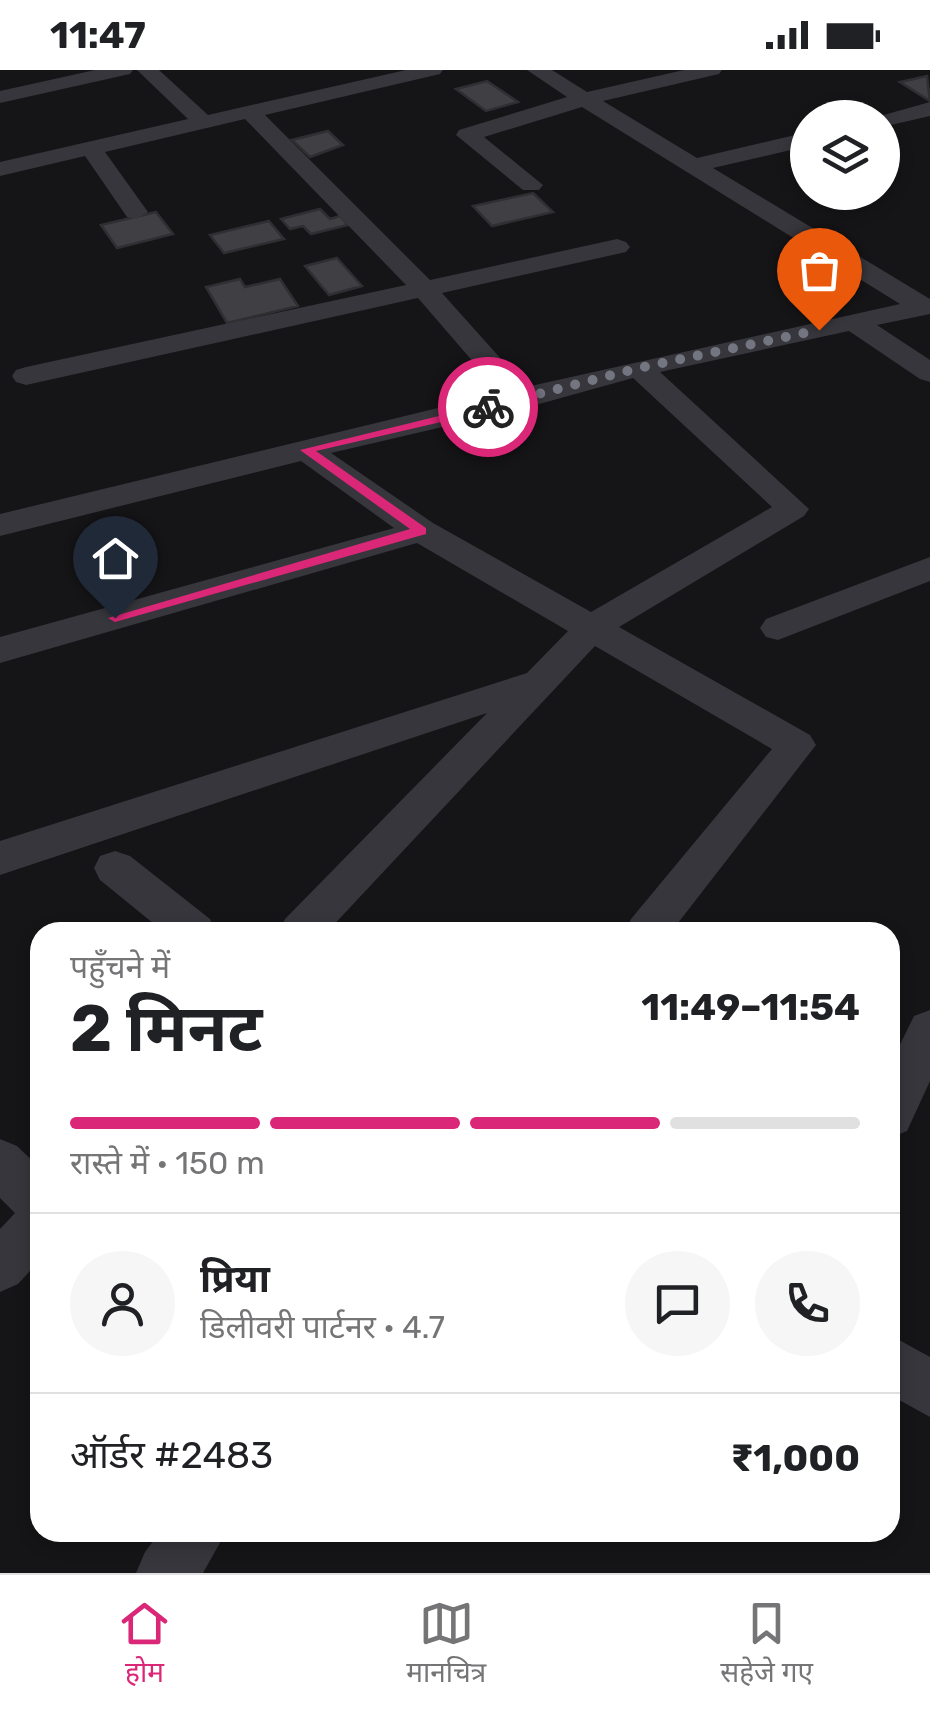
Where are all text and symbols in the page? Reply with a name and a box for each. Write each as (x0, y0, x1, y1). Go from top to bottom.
text: 11:47 (50, 12, 146, 58)
map controls (790, 100, 900, 210)
button: layers (790, 100, 900, 210)
pin (777, 228, 862, 331)
icon: bag (792, 243, 847, 298)
courier (438, 357, 538, 457)
icon: bike (461, 380, 516, 435)
pin (73, 516, 158, 619)
icon: home (88, 531, 143, 586)
text: पहुँचने में (70, 948, 170, 986)
text: 11:49–11:54 (641, 984, 860, 1030)
text: 2 मिनट (70, 990, 263, 1067)
text: रास्ते में · 150 m (70, 1144, 265, 1182)
button: person (70, 1251, 175, 1356)
button: chat (625, 1251, 730, 1356)
button: phone (755, 1251, 860, 1356)
text: प्रिया (200, 1256, 270, 1302)
text: डिलीवरी पार्टनर · 4.7 (200, 1308, 445, 1346)
text: ऑर्डर #2483 (70, 1432, 273, 1478)
text: ₹1,000 (731, 1435, 860, 1481)
tab: होम (117, 1596, 172, 1693)
tab: मानचित्र (406, 1596, 486, 1693)
tab: सहेजे गए (720, 1596, 813, 1693)

